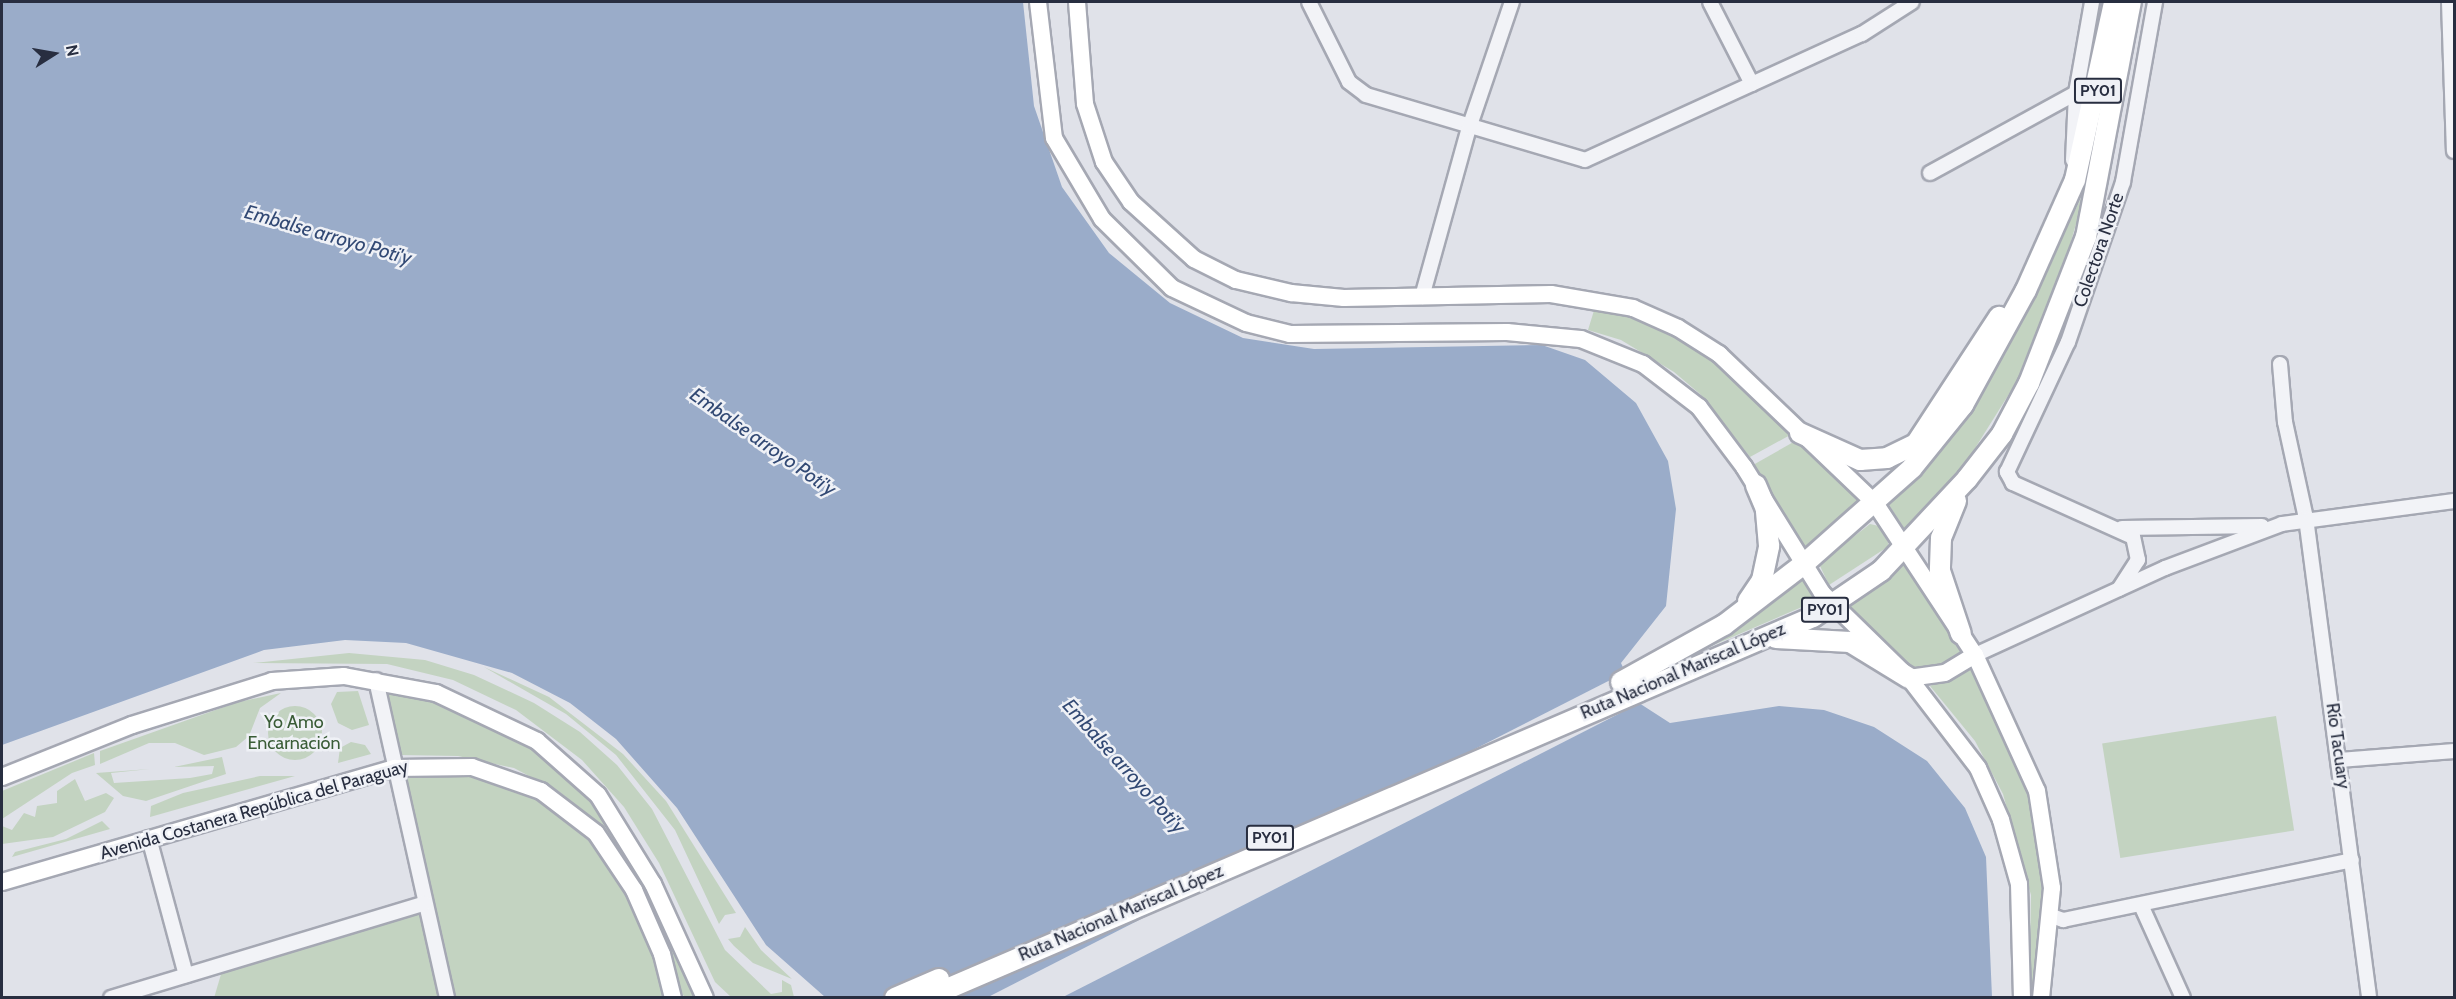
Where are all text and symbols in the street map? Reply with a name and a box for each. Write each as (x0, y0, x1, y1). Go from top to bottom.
north arrow (24, 24, 84, 84)
text: N (62, 43, 83, 58)
road number: PY01 (2072, 78, 2124, 104)
street label: Colectora Norte (2069, 190, 2129, 310)
water label: Embalse arroyo Poti'y (242, 200, 414, 270)
water label: Embalse arroyo Poti'y (685, 383, 841, 501)
road number: PY01 (1800, 597, 1850, 623)
street label: Ruta Nacional Mariscal López (1577, 618, 1789, 724)
water label: Embalse arroyo Poti'y (1057, 694, 1191, 838)
street label: Río Tacuary (2321, 702, 2355, 790)
park label: Yo Amo Encarnación (247, 712, 341, 754)
street label: Avenida Costanera República del Paraguay (97, 756, 411, 864)
road number: PY01 (1244, 825, 1296, 851)
street label: Ruta Nacional Mariscal López (1015, 860, 1227, 966)

